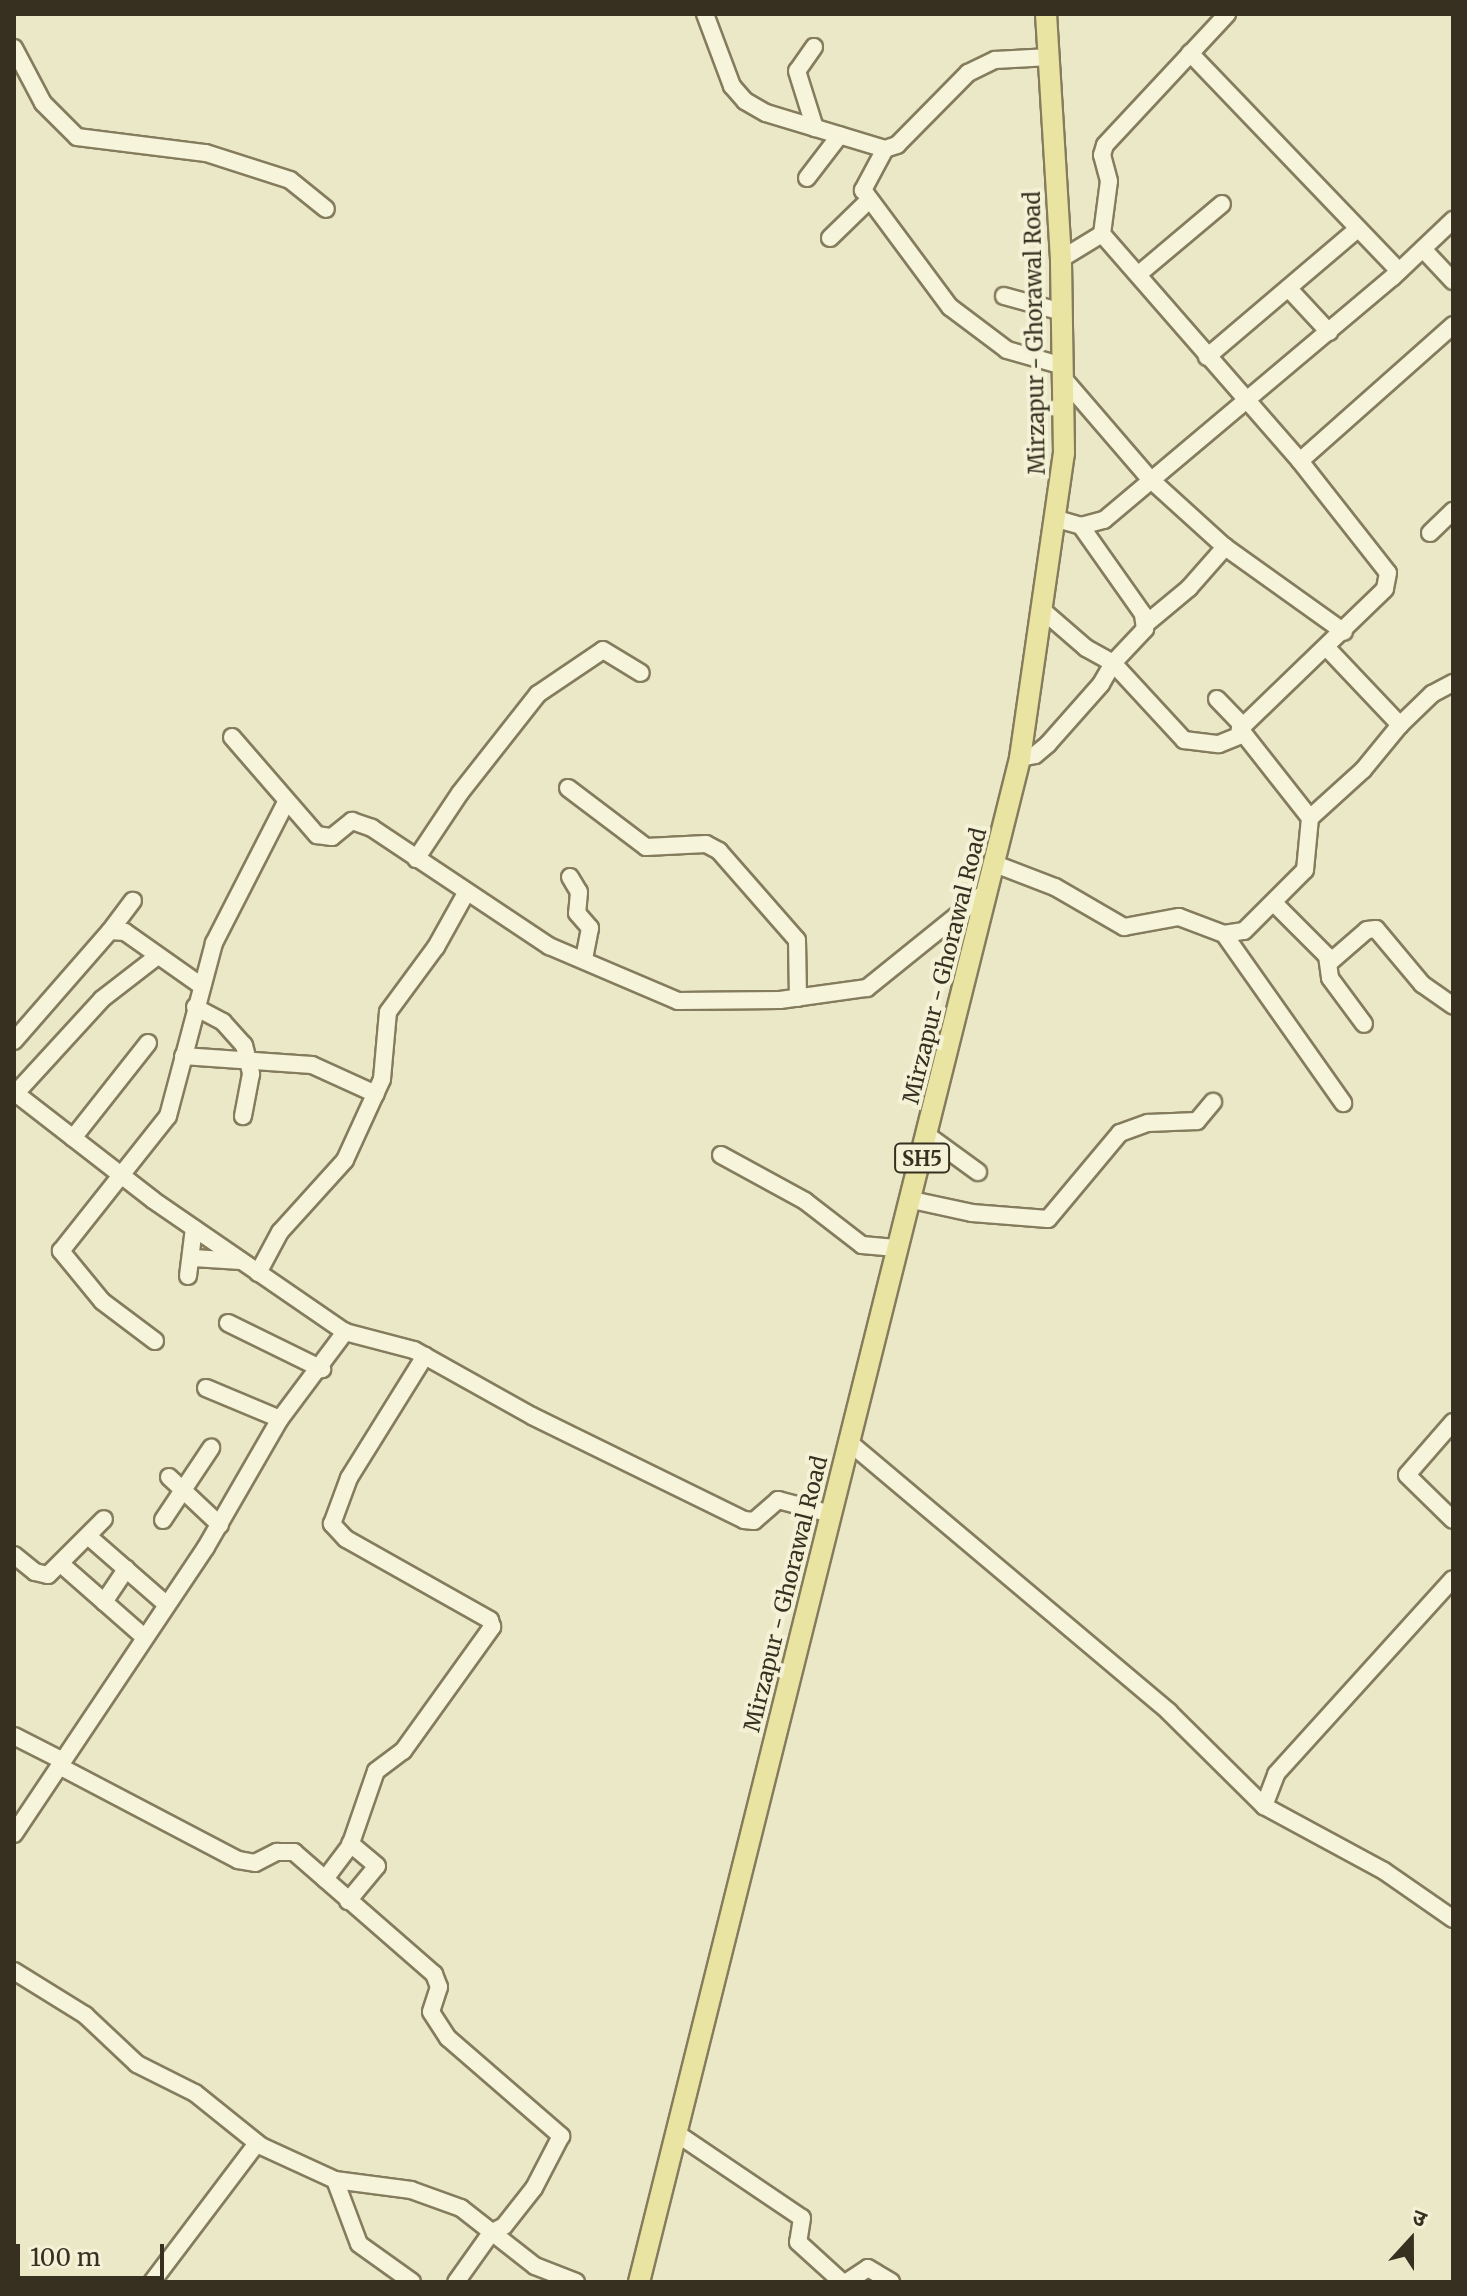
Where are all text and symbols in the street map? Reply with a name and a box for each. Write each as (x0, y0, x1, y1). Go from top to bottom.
street label: Mirzapur - Ghorawal Road (1019, 191, 1051, 475)
street label: Mirzapur - Ghorawal Road (898, 825, 992, 1107)
road number: SH5 (894, 1142, 950, 1174)
street label: Mirzapur - Ghorawal Road (739, 1453, 833, 1735)
north arrow (1371, 2200, 1451, 2280)
text: उ (1409, 2202, 1431, 2233)
scale bar (20, 2228, 168, 2278)
text: 100 m (30, 2242, 100, 2273)

